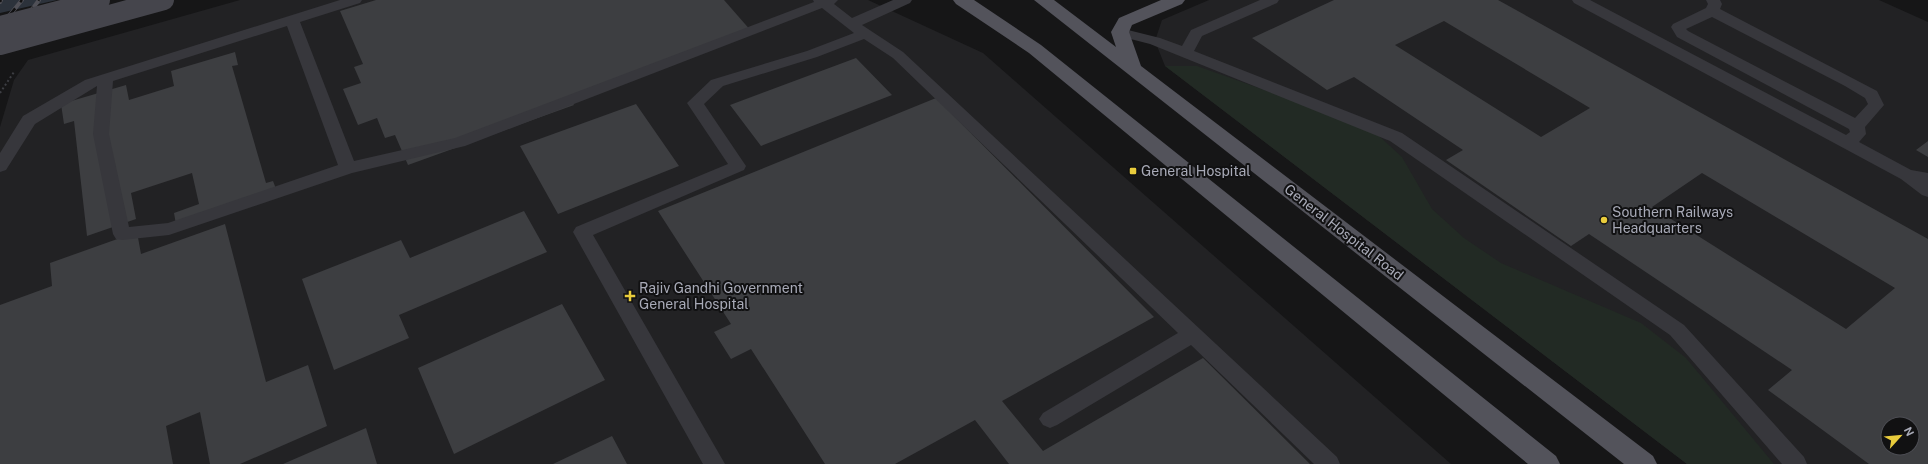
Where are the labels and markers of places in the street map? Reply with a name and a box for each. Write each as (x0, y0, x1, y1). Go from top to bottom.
place label: General Hospital (1141, 163, 1251, 179)
marker: General Hospital (1128, 166, 1138, 176)
place label: Southern Railways Headquarters (1612, 204, 1733, 236)
marker: Southern Railways Headquarters (1599, 215, 1609, 225)
place label: Rajiv Gandhi Government General Hospital (639, 280, 803, 312)
marker: Rajiv Gandhi Government General Hospital (624, 290, 636, 302)

